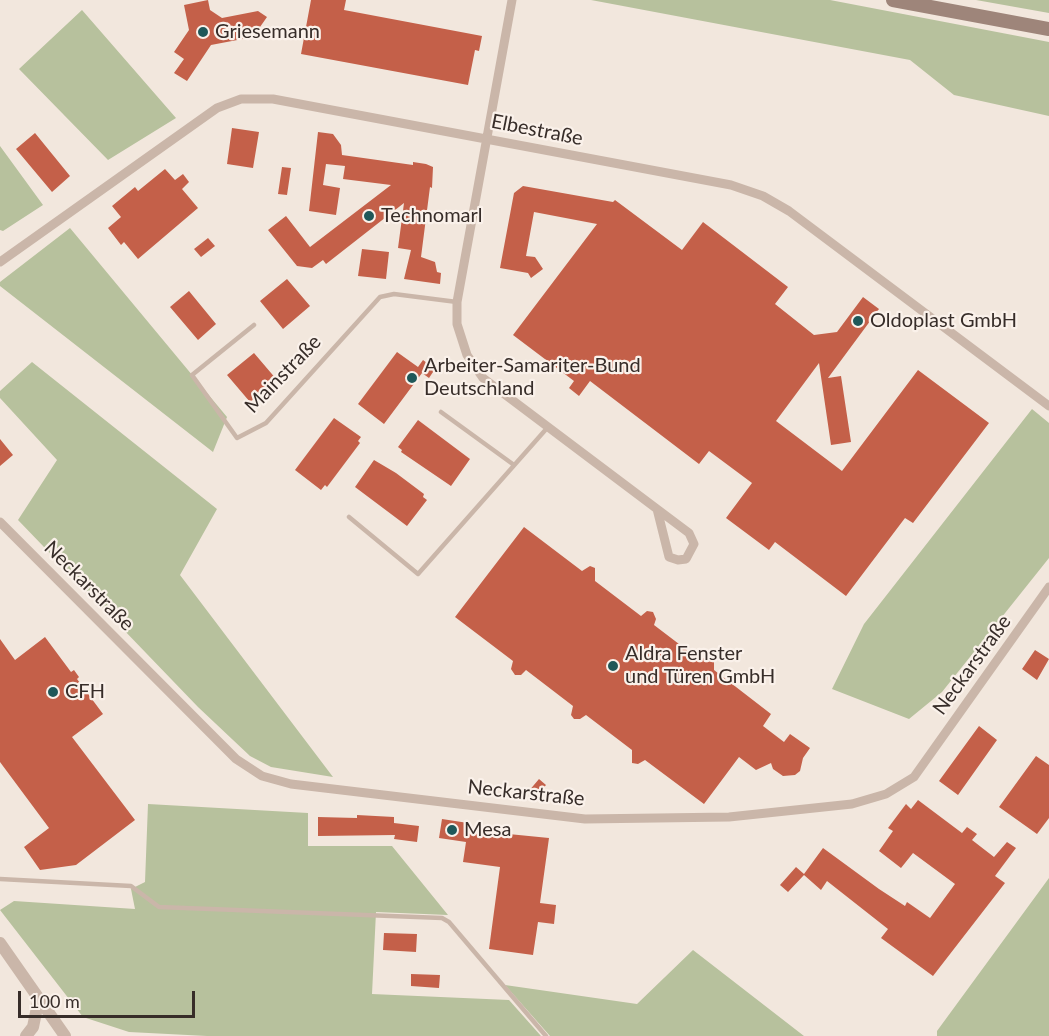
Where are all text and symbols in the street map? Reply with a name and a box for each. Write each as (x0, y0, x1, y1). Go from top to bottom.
place label: Griesemann (215, 20, 320, 44)
marker: Griesemann (196, 25, 210, 39)
street label: Elbestraße (489, 109, 585, 151)
place label: Technomarl (381, 204, 483, 228)
marker: Technomarl (362, 209, 376, 223)
place label: Oldoplast GmbH (870, 309, 1017, 333)
marker: Oldoplast GmbH (851, 314, 865, 328)
street label: Mainstraße (240, 330, 326, 418)
place label: Arbeiter-Samariter-Bund Deutschland (424, 354, 641, 401)
marker: Arbeiter-Samariter-Bund Deutschland (405, 371, 419, 385)
street label: Neckarstraße (39, 536, 139, 636)
street label: Neckarstraße (928, 610, 1016, 720)
place label: Aldra Fenster und Türen GmbH (625, 642, 775, 689)
marker: Aldra Fenster und Türen GmbH (606, 659, 620, 673)
place label: CFH (65, 680, 105, 704)
marker: CFH (46, 685, 60, 699)
street label: Neckarstraße (466, 775, 586, 811)
place label: Mesa (464, 818, 511, 842)
marker: Mesa (445, 823, 459, 837)
scale bar (21, 979, 198, 1017)
text: 100 m (29, 990, 80, 1012)

